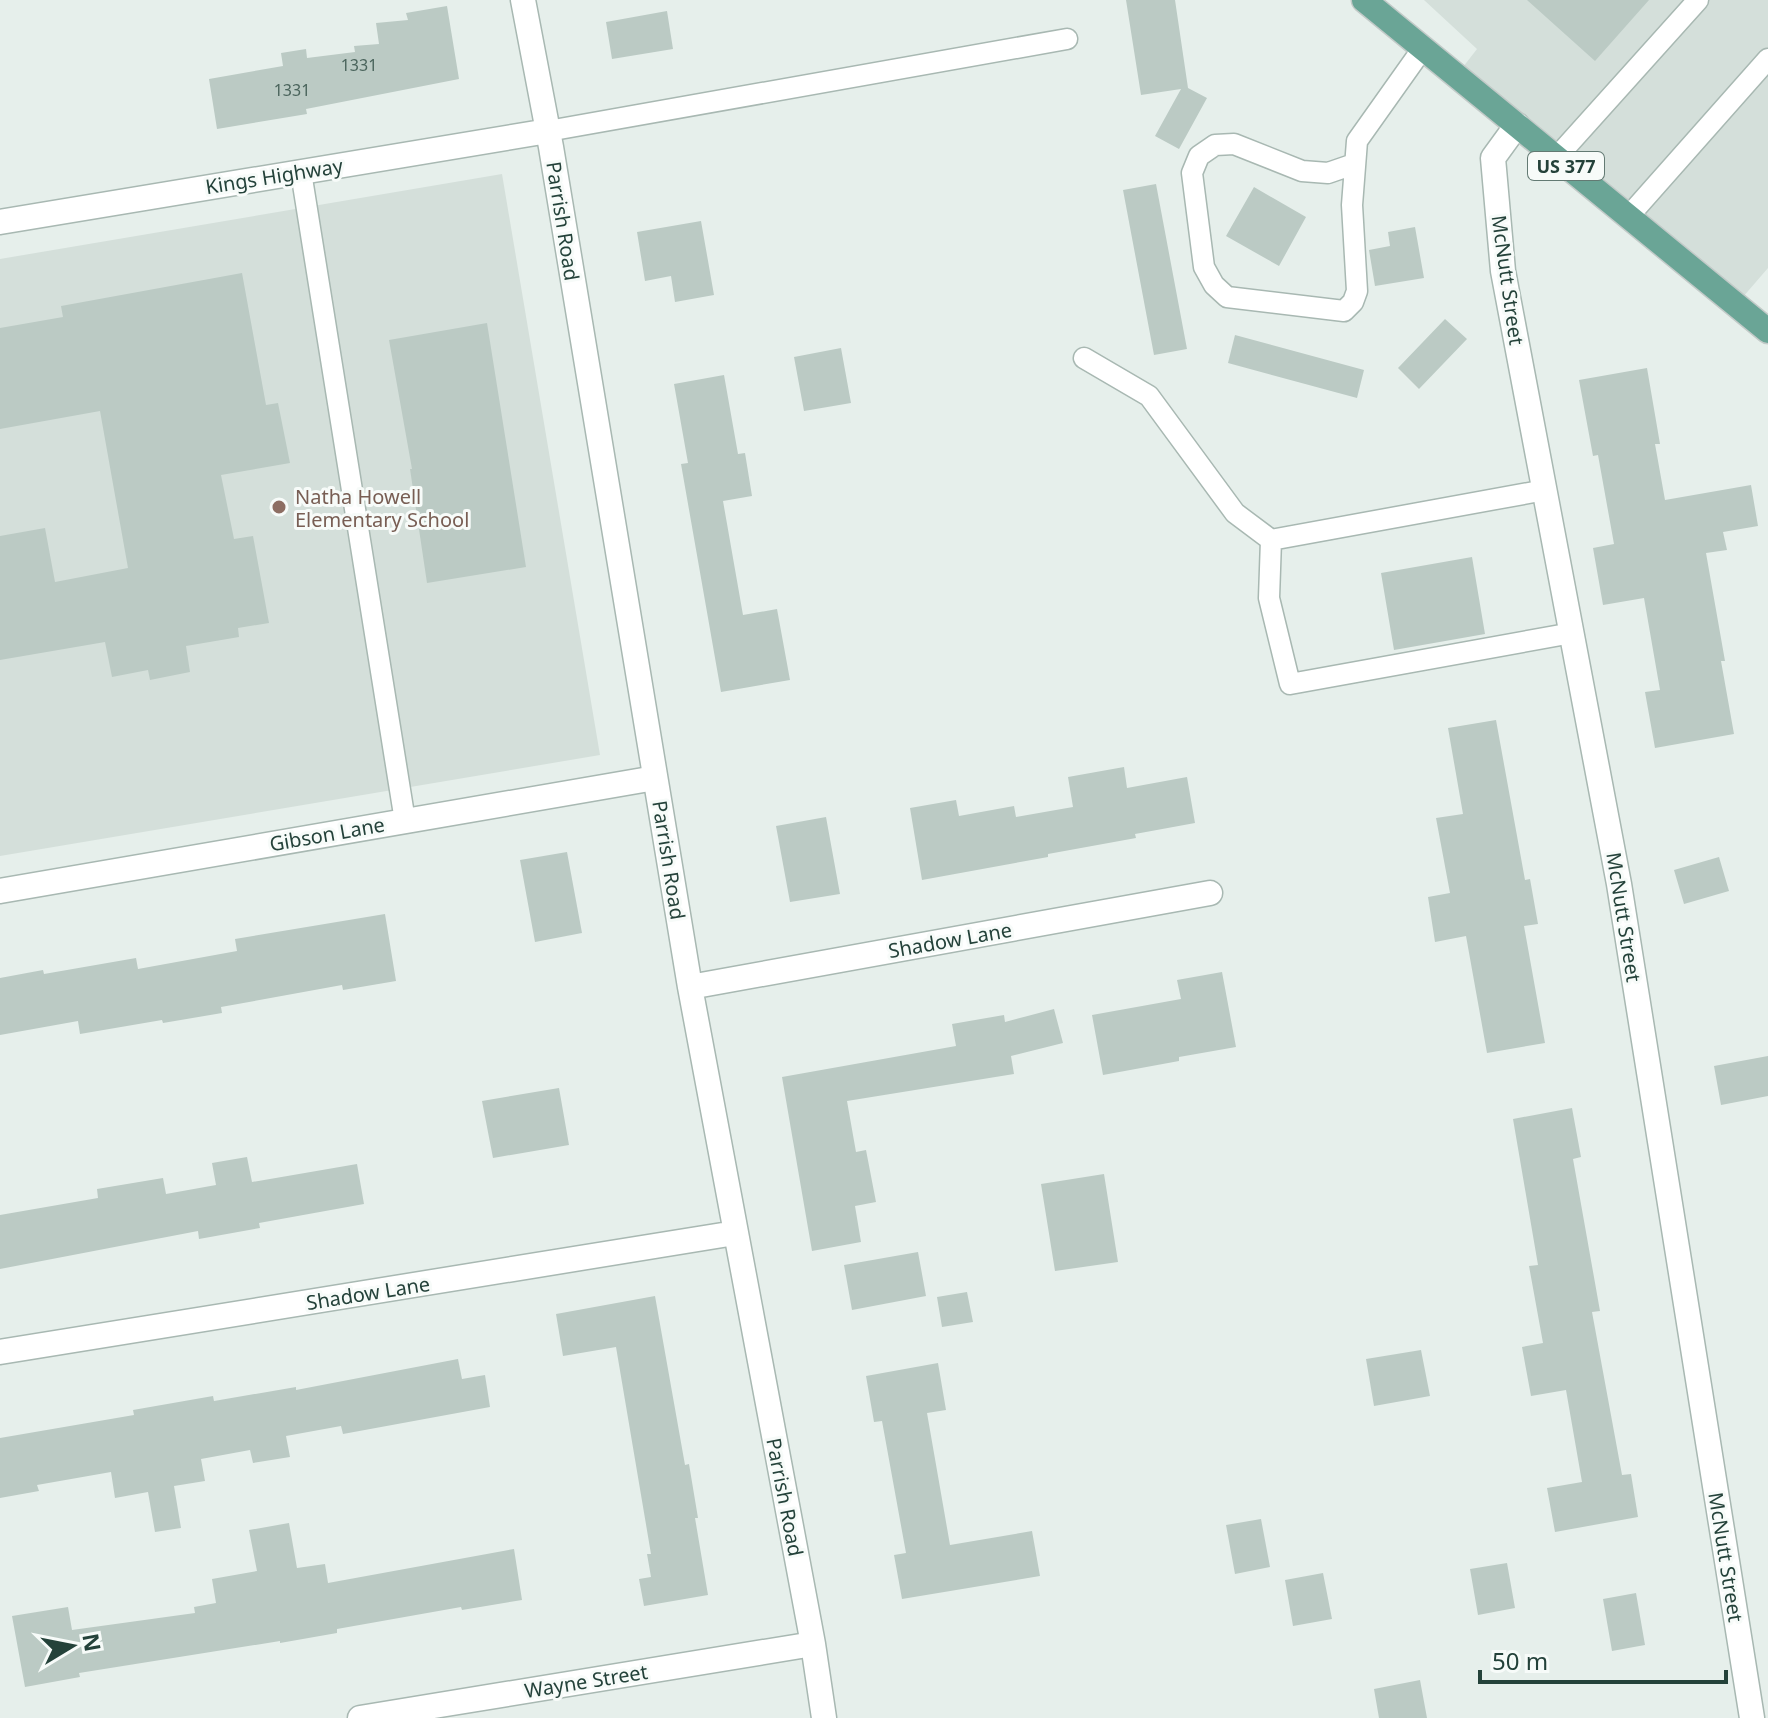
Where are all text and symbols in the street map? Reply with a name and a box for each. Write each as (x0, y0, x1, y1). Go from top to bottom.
house number: 1331 (341, 54, 377, 76)
house number: 1331 (274, 79, 310, 101)
street label: Kings Highway (203, 152, 345, 200)
road number: US 377 (1528, 152, 1604, 180)
street label: Parrish Road (540, 160, 586, 282)
street label: McNutt Street (1486, 213, 1530, 347)
place label: Natha Howell Elementary School (295, 483, 469, 533)
marker: Natha Howell Elementary School (270, 498, 288, 516)
street label: Parrish Road (646, 799, 692, 921)
street label: Gibson Lane (267, 811, 387, 857)
street label: McNutt Street (1600, 850, 1648, 984)
street label: Shadow Lane (886, 916, 1014, 964)
street label: Shadow Lane (304, 1270, 432, 1316)
street label: Parrish Road (760, 1435, 810, 1559)
street label: McNutt Street (1702, 1490, 1750, 1624)
north arrow (32, 1606, 112, 1686)
text: N (76, 1631, 109, 1654)
scale bar (1480, 1634, 1726, 1684)
text: 50 m (1492, 1644, 1548, 1677)
street label: Wayne Street (522, 1658, 650, 1704)

